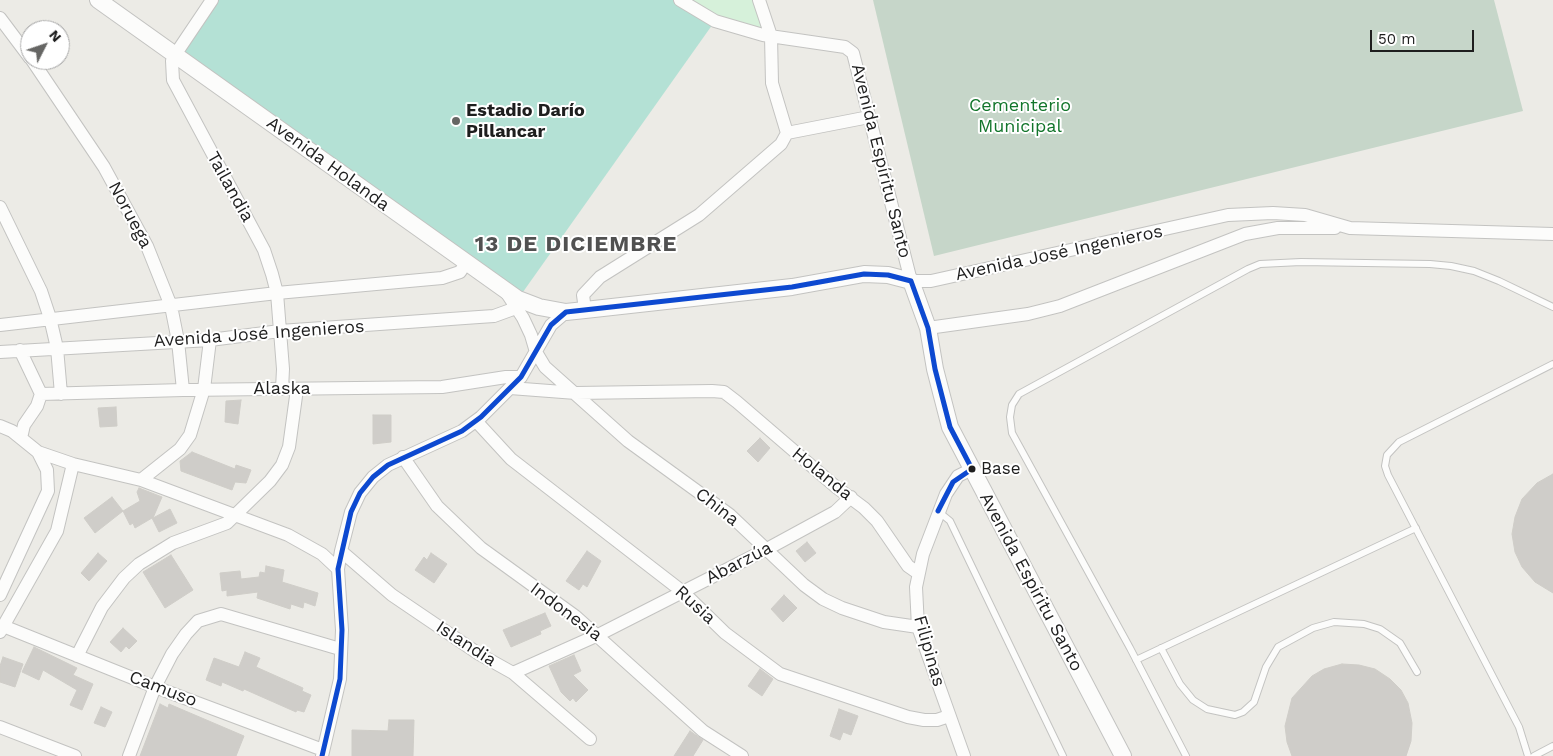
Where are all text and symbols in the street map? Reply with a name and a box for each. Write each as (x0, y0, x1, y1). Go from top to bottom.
north arrow (20, 20, 70, 70)
scale bar (1373, 20, 1477, 52)
text: N (46, 27, 65, 45)
text: 50 m (1378, 30, 1415, 48)
street label: Avenida Espíritu Santo (846, 62, 916, 260)
park label: Cementerio Municipal (969, 95, 1071, 138)
place label: Estadio Darío Pillancar (466, 100, 585, 142)
street label: Avenida Holanda (262, 112, 394, 216)
marker: Estadio Darío Pillancar (450, 115, 462, 127)
street label: Tailandia (202, 148, 258, 226)
street label: Noruega (103, 178, 157, 252)
street label: Avenida José Ingenieros (953, 220, 1165, 286)
district label: 13 DE DICIEMBRE (473, 232, 679, 258)
street label: Avenida José Ingenieros (153, 316, 365, 352)
street label: Alaska (253, 378, 311, 400)
street label: Holanda (787, 443, 857, 505)
place label: Base (981, 459, 1020, 479)
marker: Base (967, 464, 977, 474)
street label: China (691, 483, 743, 531)
street label: Avenida Espíritu Santo (975, 489, 1087, 675)
street label: Abarzúa (702, 537, 776, 589)
street label: Indonesia (526, 578, 606, 646)
street label: Rusia (670, 581, 720, 629)
street label: Filipinas (909, 613, 949, 689)
street label: Islandia (432, 616, 500, 672)
street label: Camuso (126, 666, 200, 712)

